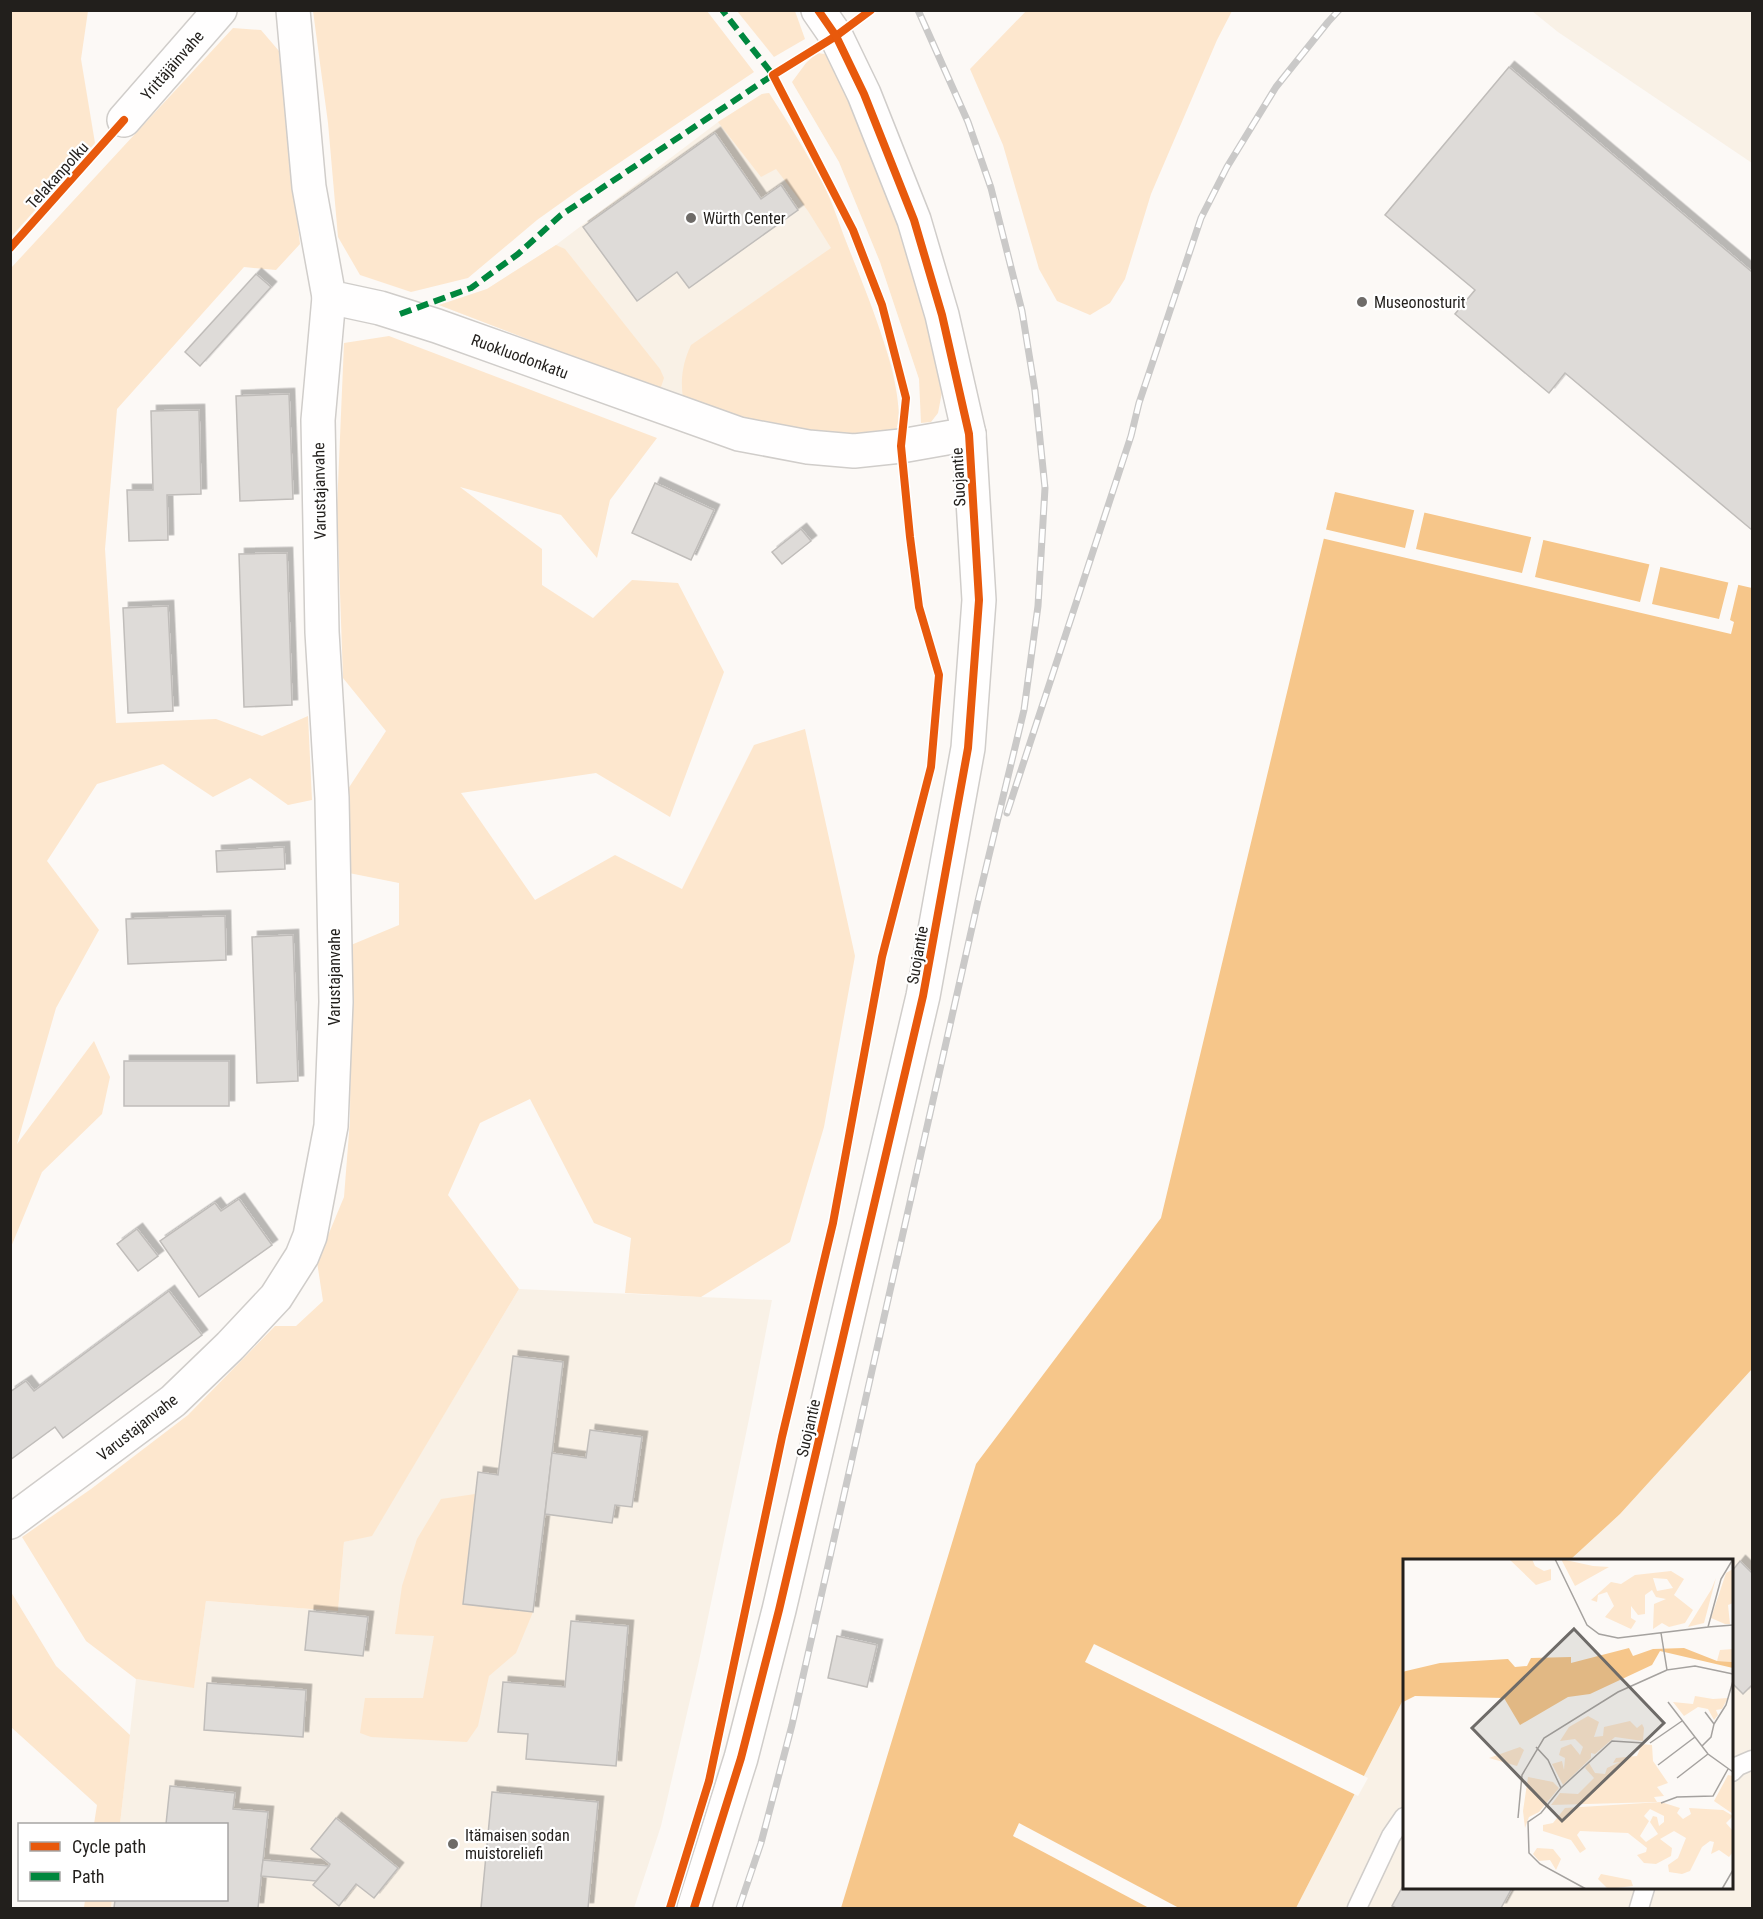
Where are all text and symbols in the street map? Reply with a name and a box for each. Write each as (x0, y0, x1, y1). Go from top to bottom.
street label: Yrittäjäinvahe (137, 27, 208, 104)
street label: Telakanpolku (22, 138, 92, 213)
place label: Würth Center (703, 209, 786, 228)
marker: Würth Center (684, 211, 698, 225)
place label: Museonosturit (1374, 293, 1466, 312)
marker: Museonosturit (1355, 295, 1369, 309)
street label: Ruokluodonkatu (469, 330, 571, 383)
street label: Varustajanvahe (309, 442, 330, 540)
street label: Suojantie (947, 447, 970, 507)
street label: Suojantie (903, 924, 932, 986)
street label: Varustajanvahe (325, 928, 344, 1026)
street label: Varustajanvahe (93, 1390, 181, 1465)
street label: Suojantie (793, 1397, 824, 1459)
inset map (1403, 1559, 1733, 1889)
legend (18, 1823, 228, 1901)
place label: Itämaisen sodan muistoreliefi (465, 1826, 570, 1863)
text: Cycle path (72, 1836, 146, 1857)
marker: Itämaisen sodan muistoreliefi (446, 1837, 460, 1851)
text: Path (72, 1866, 105, 1887)

